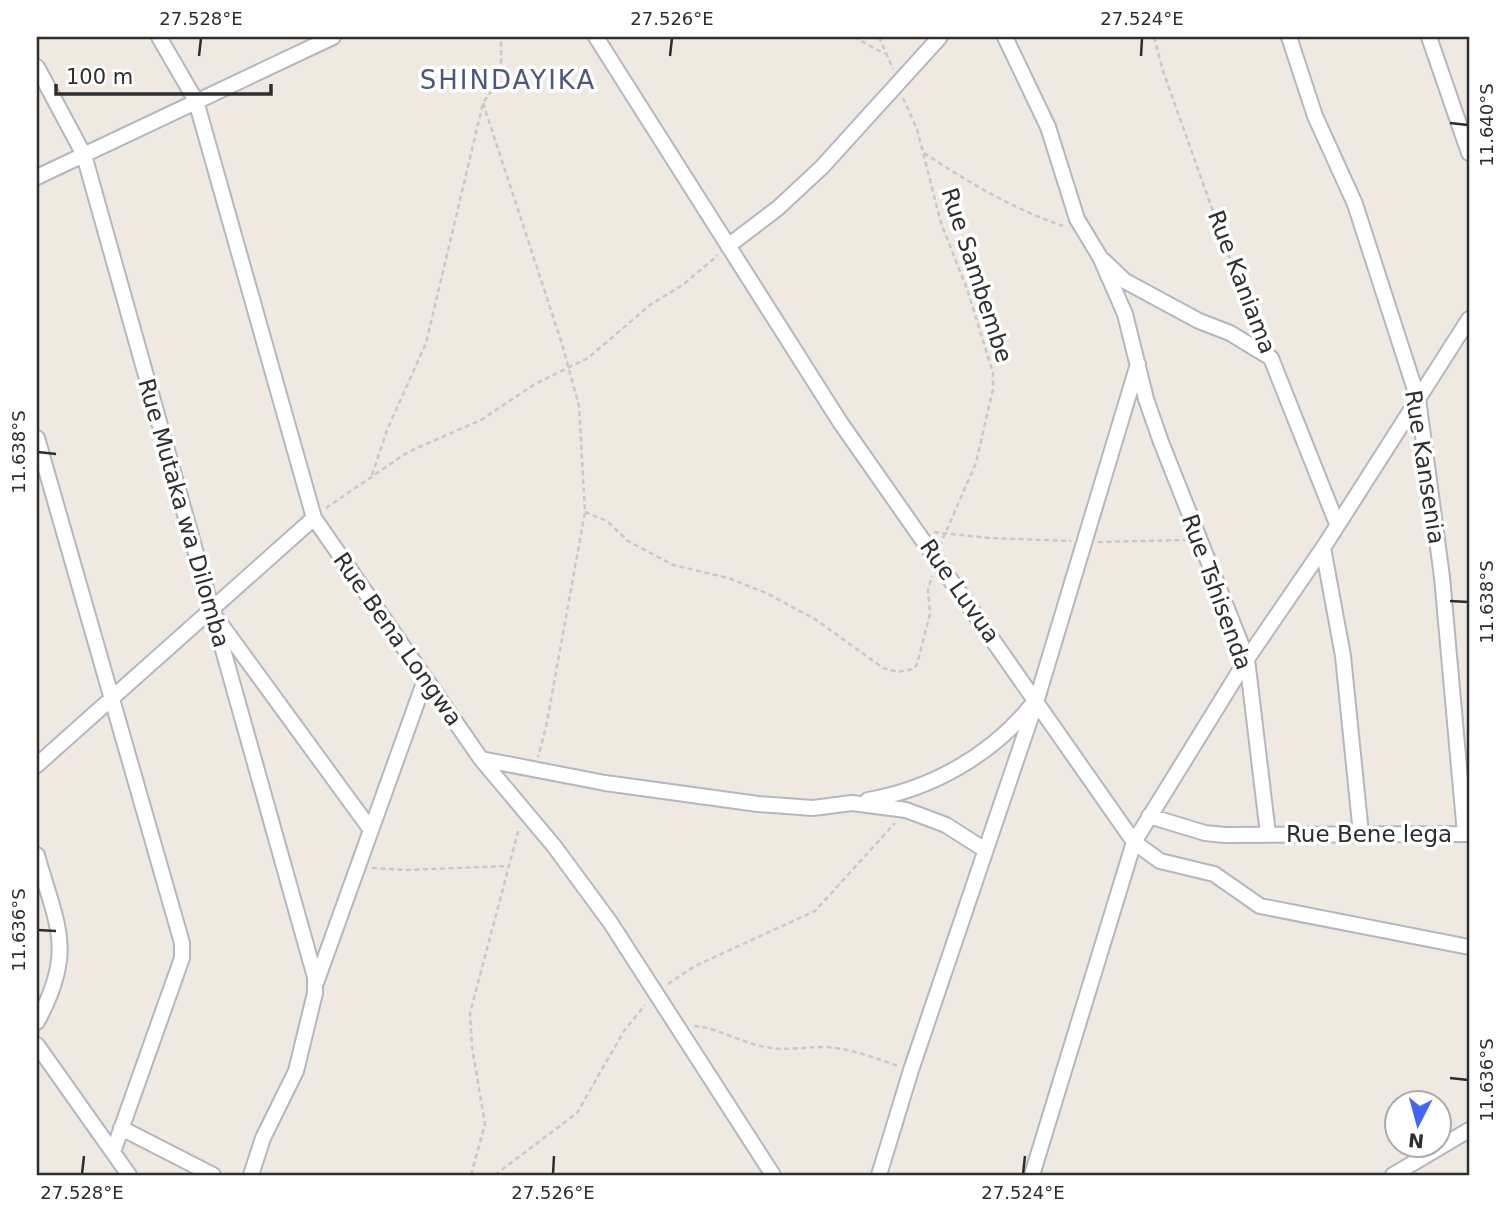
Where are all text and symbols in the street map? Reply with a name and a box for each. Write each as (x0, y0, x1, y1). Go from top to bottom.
text: 27.528°E (159, 8, 243, 29)
text: 27.526°E (630, 8, 714, 29)
text: 27.524°E (1100, 8, 1184, 29)
scale bar (56, 52, 271, 96)
text: 100 m (66, 65, 133, 89)
district label: SHINDAYIKA (420, 65, 596, 95)
text: 11.640°S (1476, 83, 1497, 167)
street label: Rue Sambembe (937, 184, 1017, 366)
street label: Rue Kaniama (1203, 207, 1281, 357)
street label: Rue Mutaka wa Dilomba (133, 375, 235, 651)
street label: Rue Kansenia (1400, 388, 1450, 546)
text: 11.638°S (8, 410, 29, 494)
street label: Rue Tshisenda (1177, 511, 1257, 673)
street label: Rue Luvua (915, 534, 1005, 648)
street label: Rue Bena Longwa (328, 547, 468, 731)
text: 11.638°S (1476, 560, 1497, 644)
street label: Rue Bene lega (1286, 821, 1452, 847)
text: 11.636°S (8, 888, 29, 972)
text: 11.636°S (1476, 1038, 1497, 1122)
north arrow (1384, 1090, 1454, 1160)
text: N (1407, 1129, 1425, 1153)
text: 27.528°E (40, 1182, 124, 1203)
text: 27.526°E (511, 1182, 595, 1203)
text: 27.524°E (981, 1182, 1065, 1203)

